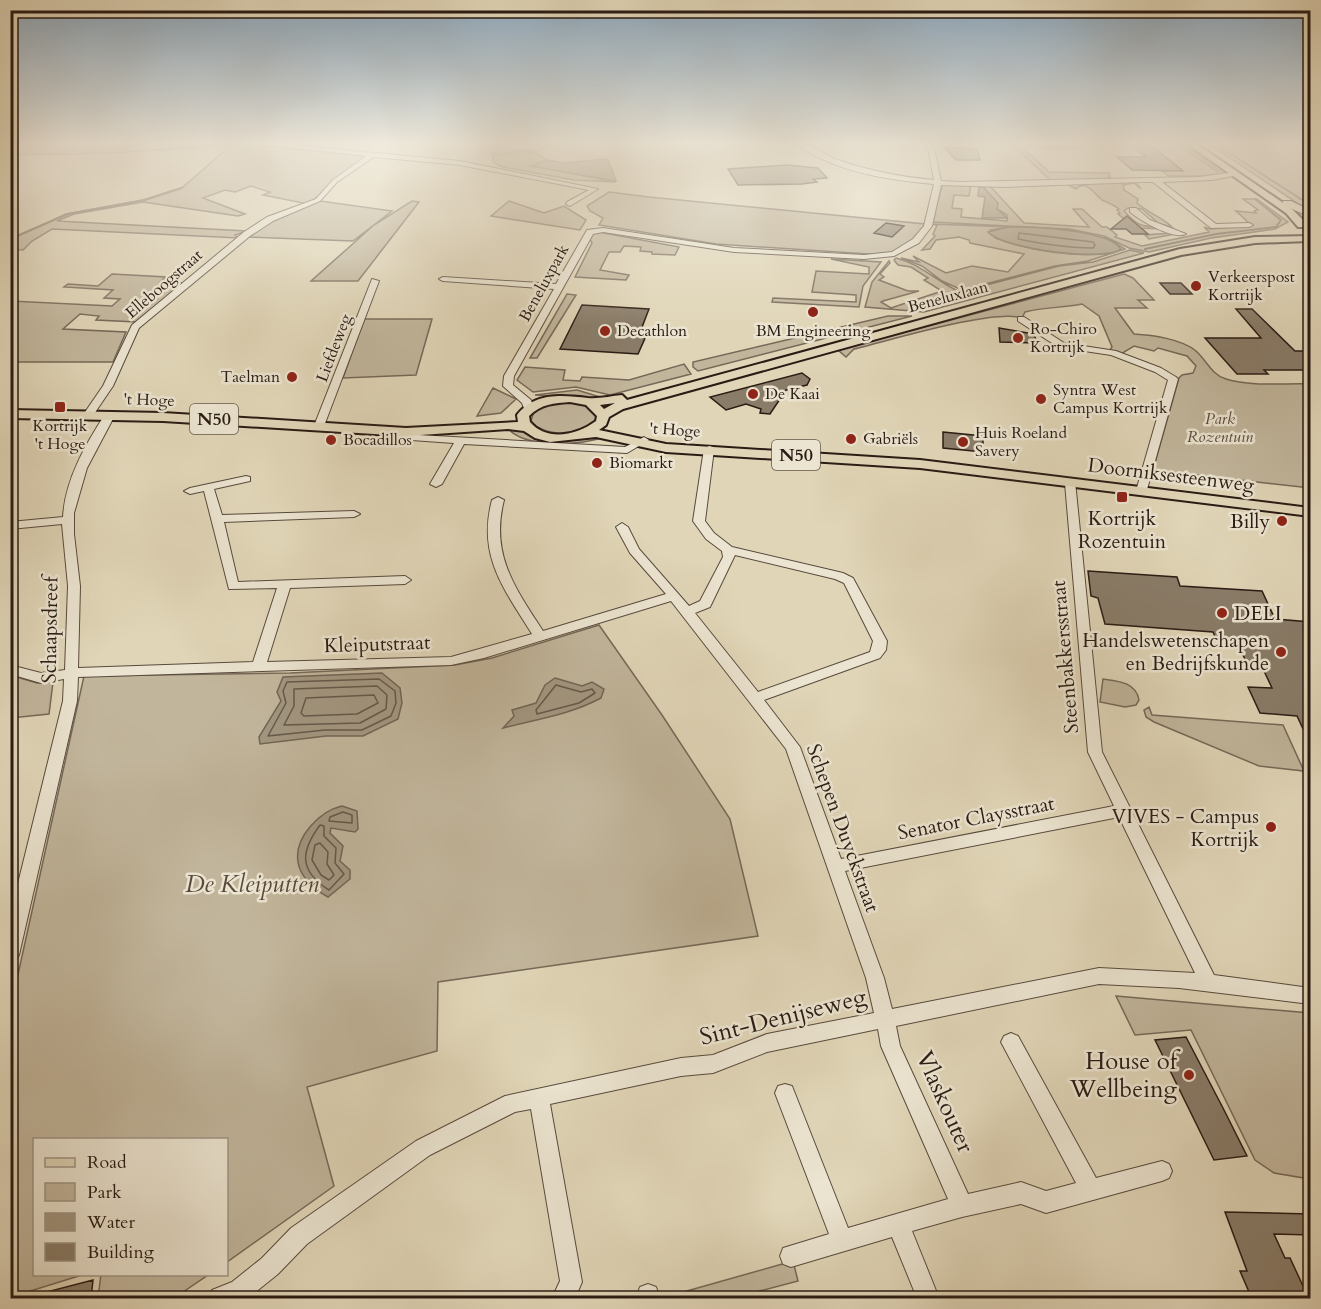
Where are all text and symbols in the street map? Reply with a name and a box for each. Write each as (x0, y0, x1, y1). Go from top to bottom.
street label: Beneluxpark (514, 240, 574, 326)
street label: Elleboogstraat (121, 244, 207, 324)
place label: Verkeerspost Kortrijk (1208, 266, 1295, 306)
street label: Beneluxlaan (905, 276, 991, 318)
marker: Verkeerspost Kortrijk (1189, 279, 1203, 293)
marker: BM Engineering (806, 305, 820, 319)
street label: Liefdeweg (311, 311, 357, 385)
place label: Ro-Chiro Kortrijk (1030, 318, 1097, 358)
place label: Decathlon (617, 320, 687, 342)
place label: BM Engineering (756, 320, 870, 342)
marker: Decathlon (598, 324, 612, 338)
marker: Ro-Chiro Kortrijk (1011, 331, 1025, 345)
place label: Taelman (220, 366, 280, 388)
marker: Taelman (285, 370, 299, 384)
place label: Syntra West Campus Kortrijk (1053, 379, 1168, 419)
place label: De Kaai (765, 383, 820, 405)
marker: De Kaai (746, 387, 760, 401)
street label: 't Hoge (123, 388, 175, 412)
marker: Syntra West Campus Kortrijk (1034, 392, 1048, 406)
marker: Kortrijk 't Hoge (53, 400, 67, 414)
road number: N50 (190, 404, 238, 434)
park label: Park Rozentuin (1187, 408, 1253, 448)
place label: Kortrijk 't Hoge (33, 415, 88, 455)
street label: 't Hoge (649, 417, 701, 443)
place label: Huis Roeland Savery (975, 422, 1067, 462)
place label: Gabriëls (863, 428, 918, 450)
place label: Bocadillos (343, 429, 412, 451)
marker: Gabriëls (844, 432, 858, 446)
marker: Bocadillos (324, 433, 338, 447)
marker: Huis Roeland Savery (956, 435, 970, 449)
road number: N50 (772, 440, 820, 470)
street label: Doorniksesteenweg (1086, 451, 1257, 499)
place label: Biomarkt (609, 452, 673, 474)
marker: Biomarkt (590, 456, 604, 470)
marker: Kortrijk Rozentuin (1115, 490, 1129, 504)
place label: Kortrijk Rozentuin (1078, 505, 1167, 555)
place label: Billy (1230, 508, 1270, 535)
marker: Billy (1275, 514, 1289, 528)
street label: Schaapsdreef (36, 573, 64, 684)
street label: Steenbakkersstraat (1045, 579, 1085, 735)
place label: DELI (1234, 600, 1282, 627)
marker: DELI (1215, 606, 1229, 620)
place label: Handelswetenschapen en Bedrijfskunde (1082, 627, 1270, 677)
street label: Kleiputstraat (323, 629, 431, 659)
marker: Handelswetenschapen en Bedrijfskunde (1274, 645, 1288, 659)
street label: Schepen Duyckstraat (800, 740, 886, 917)
street label: Senator Claysstraat (895, 789, 1057, 846)
place label: VIVES - Campus Kortrijk (1112, 803, 1259, 853)
marker: VIVES - Campus Kortrijk (1264, 820, 1278, 834)
park label: De Kleiputten (185, 868, 319, 901)
street label: Sint-Denijseweg (696, 980, 870, 1054)
place label: House of Wellbeing (1069, 1045, 1181, 1106)
street label: Vlaskouter (908, 1046, 982, 1158)
marker: House of Wellbeing (1182, 1068, 1196, 1082)
legend (33, 1138, 228, 1276)
text: Road (87, 1150, 127, 1175)
text: Park (87, 1180, 122, 1205)
text: Water (86, 1210, 136, 1235)
text: Building (87, 1240, 155, 1265)

